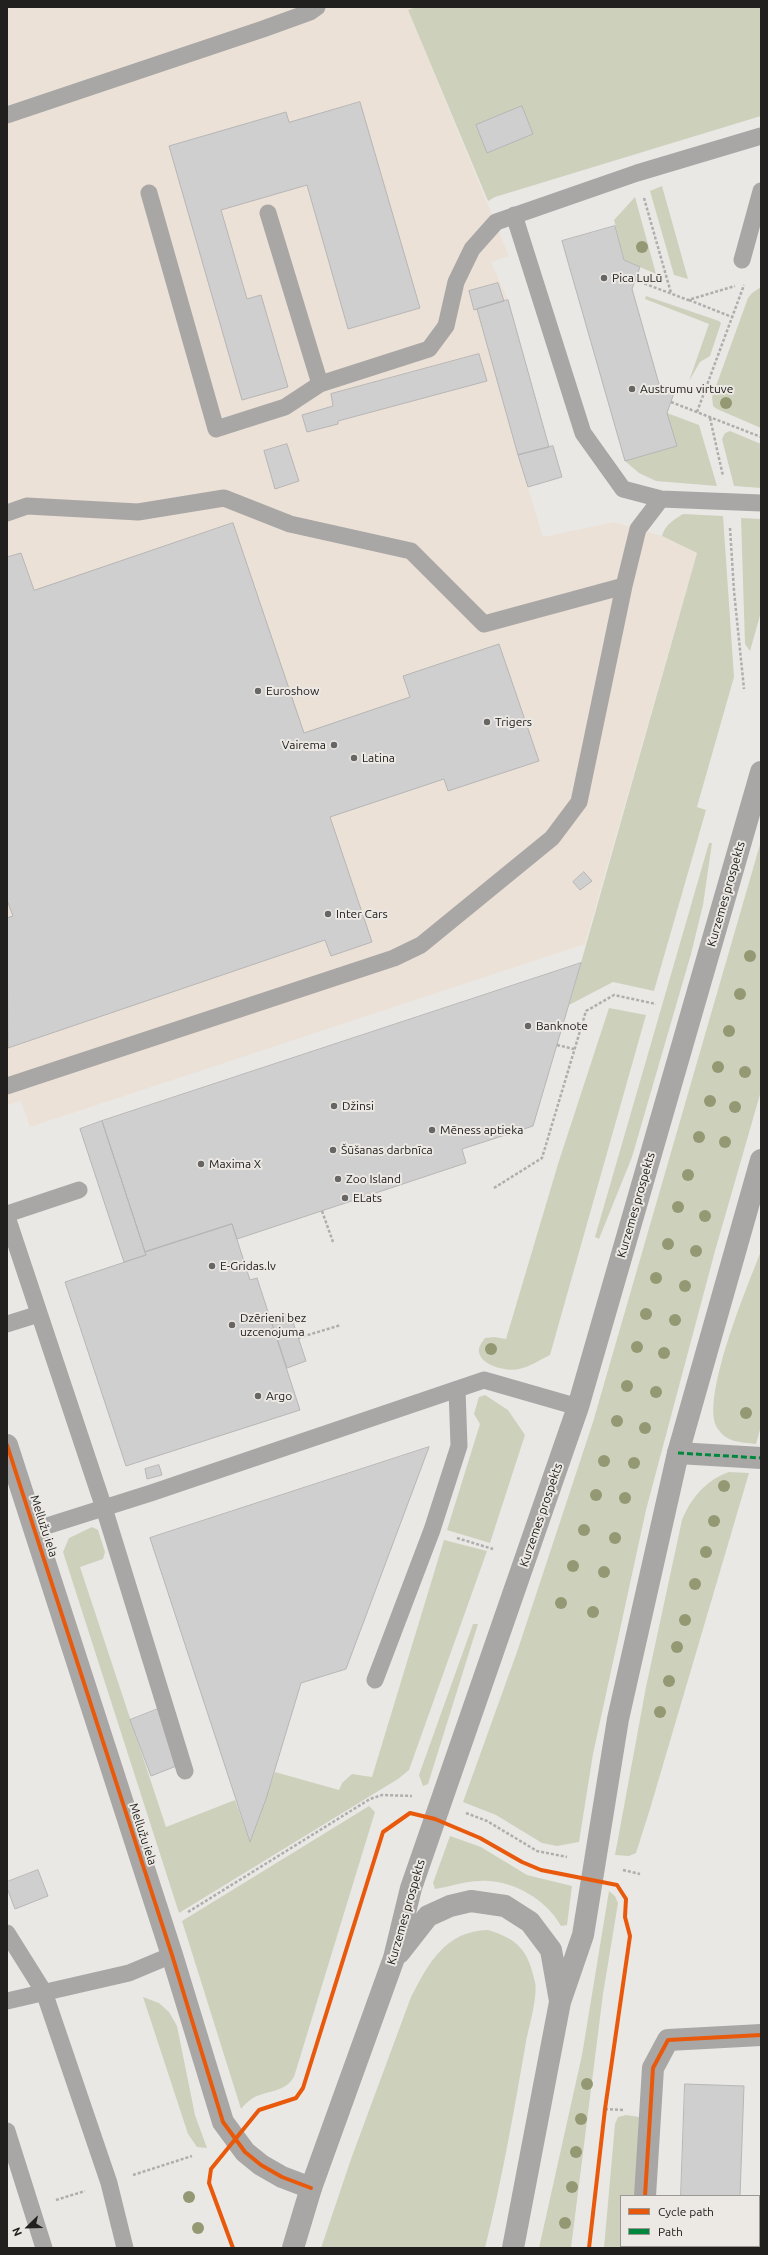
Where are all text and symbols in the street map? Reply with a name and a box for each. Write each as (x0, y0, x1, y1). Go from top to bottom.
place label: Pica LuLū (612, 271, 662, 285)
marker: Pica LuLū (599, 273, 609, 283)
place label: Austrumu virtuve (640, 382, 733, 396)
marker: Austrumu virtuve (627, 384, 637, 394)
place label: Euroshow (266, 684, 319, 698)
marker: Euroshow (253, 686, 263, 696)
place label: Trigers (495, 715, 532, 729)
marker: Trigers (482, 717, 492, 727)
place label: Vairema (282, 738, 326, 752)
marker: Vairema (329, 740, 339, 750)
place label: Latina (362, 751, 395, 765)
marker: Latina (349, 753, 359, 763)
street label: Kurzemes prospekts (704, 840, 748, 948)
place label: Inter Cars (336, 907, 388, 921)
marker: Inter Cars (323, 909, 333, 919)
place label: Banknote (536, 1019, 588, 1033)
marker: Banknote (523, 1021, 533, 1031)
place label: Džinsi (342, 1099, 374, 1113)
marker: Džinsi (329, 1101, 339, 1111)
place label: Mēness aptieka (440, 1123, 523, 1137)
marker: Mēness aptieka (427, 1125, 437, 1135)
place label: Šūšanas darbnīca (341, 1143, 433, 1157)
marker: Šūšanas darbnīca (328, 1145, 338, 1155)
street label: Kurzemes prospekts (614, 1151, 658, 1259)
place label: Maxima X (209, 1157, 261, 1171)
marker: Maxima X (196, 1159, 206, 1169)
place label: Zoo Island (346, 1172, 401, 1186)
marker: Zoo Island (333, 1174, 343, 1184)
place label: ELats (353, 1191, 382, 1205)
marker: ELats (340, 1193, 350, 1203)
place label: E-Gridas.lv (220, 1259, 276, 1273)
marker: E-Gridas.lv (207, 1261, 217, 1271)
place label: Dzērieni bez uzcenojuma (240, 1311, 306, 1339)
marker: Dzērieni bez uzcenojuma (227, 1320, 237, 1330)
place label: Argo (266, 1389, 292, 1403)
marker: Argo (253, 1391, 263, 1401)
street label: Kurzemes prospekts (516, 1461, 566, 1569)
street label: Mellužu iela (27, 1493, 61, 1559)
street label: Mellužu iela (126, 1801, 160, 1867)
street label: Kurzemes prospekts (384, 1858, 428, 1966)
legend (620, 2195, 760, 2247)
text: Cycle path (658, 2205, 714, 2218)
north arrow (8, 2207, 48, 2247)
text: Path (658, 2225, 683, 2238)
text: N (10, 2226, 24, 2238)

